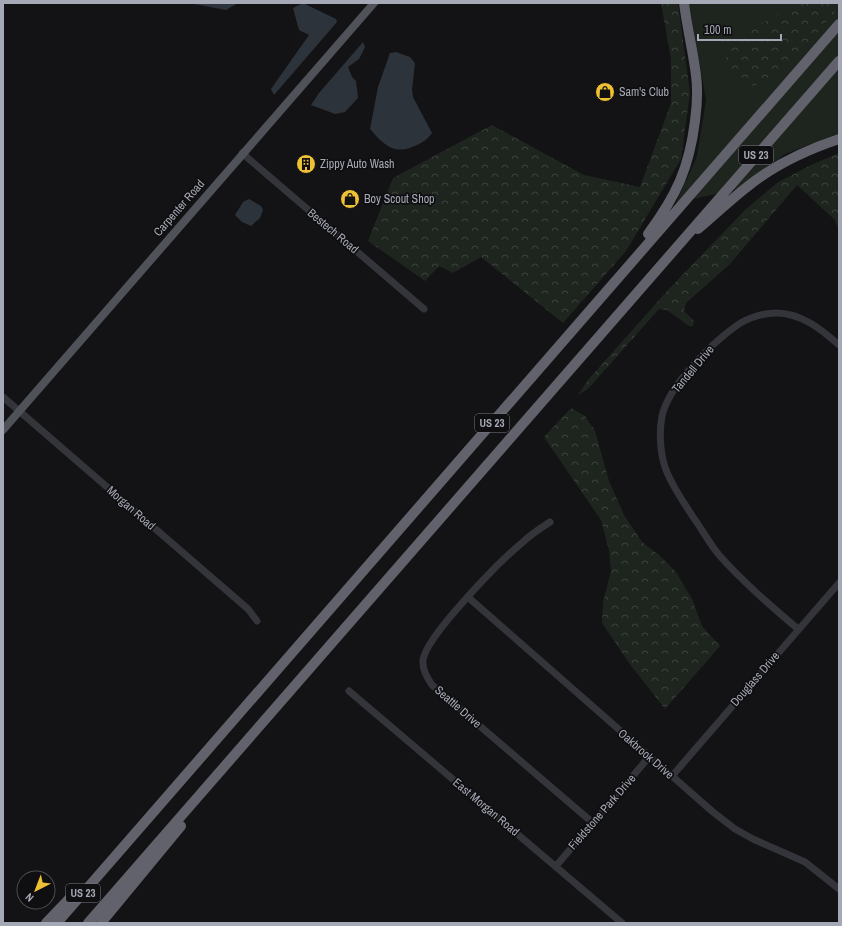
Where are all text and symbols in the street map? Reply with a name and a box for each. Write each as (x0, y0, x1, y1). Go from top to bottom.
scale bar (698, 16, 781, 42)
text: 100 m (704, 22, 731, 38)
shop icon: Sam's Club (594, 81, 616, 103)
place label: Sam's Club (619, 84, 669, 100)
road number: US 23 (739, 146, 773, 164)
building icon: Zippy Auto Wash (295, 153, 317, 175)
place label: Zippy Auto Wash (320, 156, 395, 172)
street label: Carpenter Road (150, 176, 208, 240)
shop icon: Boy Scout Shop (339, 188, 361, 210)
place label: Boy Scout Shop (364, 191, 435, 207)
street label: Bestech Road (304, 205, 362, 257)
street label: Tandell Drive (668, 342, 718, 396)
road number: US 23 (475, 414, 509, 432)
street label: Morgan Road (103, 482, 159, 534)
street label: Douglass Drive (727, 648, 783, 710)
street label: Seattle Drive (431, 682, 485, 732)
street label: Oakbrook Drive (615, 725, 677, 783)
street label: Fieldstone Park Drive (565, 771, 639, 853)
street label: East Morgan Road (449, 775, 523, 839)
north arrow (16, 870, 56, 910)
road number: US 23 (66, 884, 100, 902)
text: N (22, 890, 36, 905)

